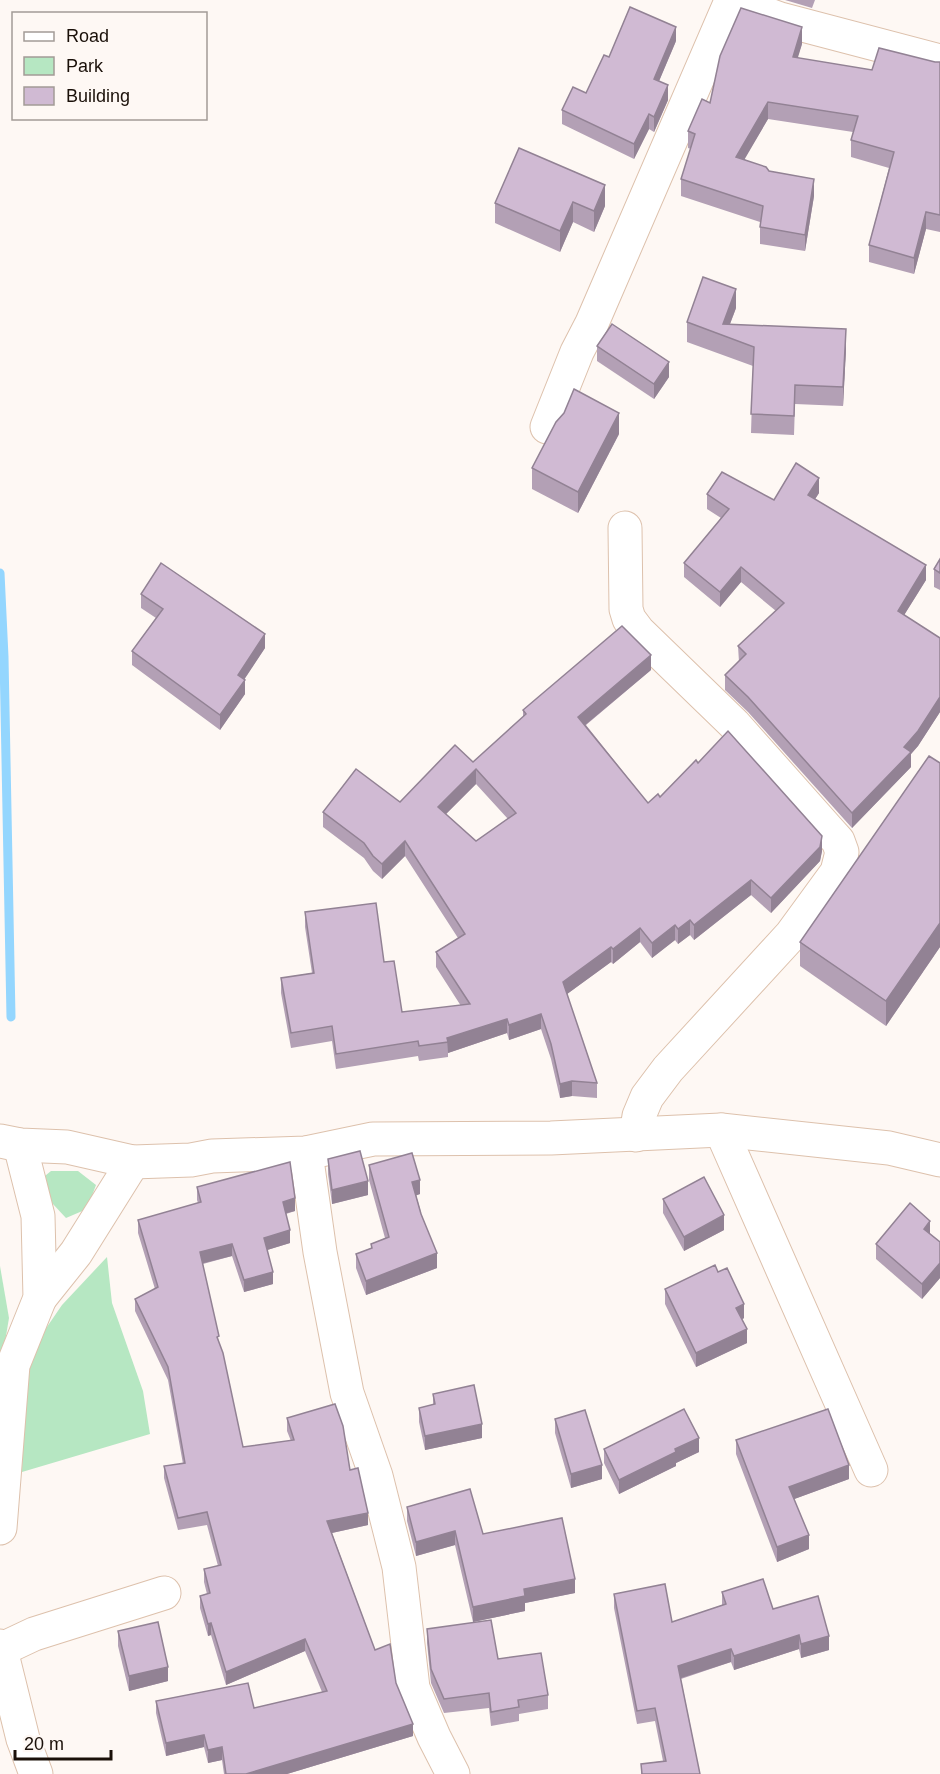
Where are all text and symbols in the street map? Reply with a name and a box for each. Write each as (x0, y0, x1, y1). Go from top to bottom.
legend (12, 12, 207, 120)
text: Road (66, 26, 109, 46)
text: Park (66, 56, 104, 76)
text: Building (66, 86, 130, 106)
scale bar (15, 1723, 111, 1761)
text: 20 m (24, 1734, 64, 1754)

